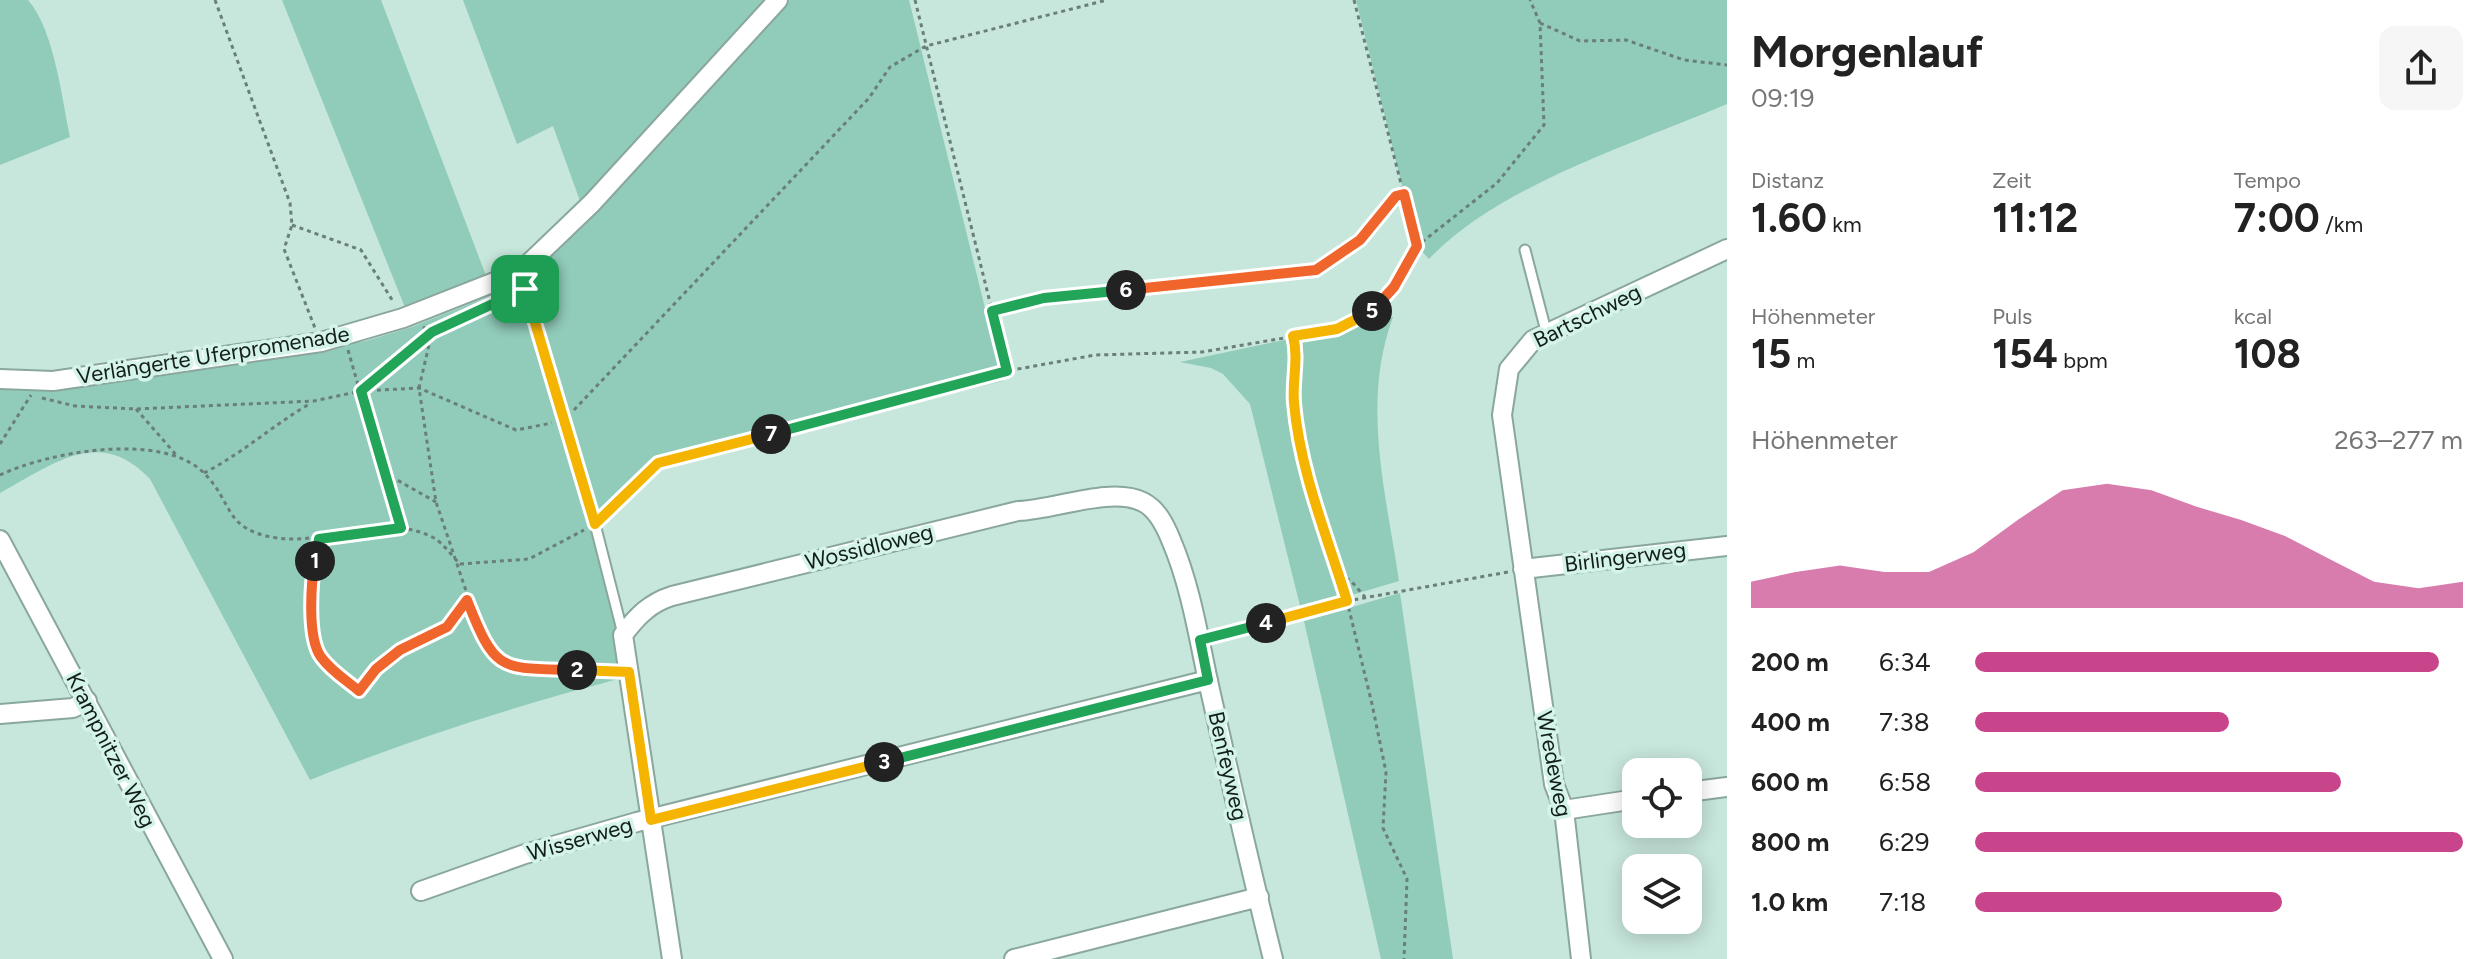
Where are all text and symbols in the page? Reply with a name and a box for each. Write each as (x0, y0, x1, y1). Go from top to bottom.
text: Morgenlauf (1751, 25, 1983, 78)
button: share (2379, 26, 2463, 110)
text: 09:19 (1751, 82, 1814, 114)
text: Distanz (1751, 167, 1824, 194)
text: Zeit (1992, 167, 2032, 194)
text: Tempo (2234, 167, 2301, 194)
text: 1.60 (1751, 194, 1827, 242)
text: 11:12 (1992, 194, 2078, 242)
text: 7:00 (2234, 194, 2320, 242)
text: km (1827, 211, 1862, 238)
text: /km (2320, 211, 2363, 238)
pin (491, 255, 559, 323)
icon: arrive (503, 267, 547, 311)
pin: 6 (1106, 270, 1146, 310)
text: 6 (1120, 276, 1132, 303)
street label: Bartschweg (1529, 278, 1645, 354)
pin: 5 (1352, 291, 1392, 331)
text: 5 (1366, 297, 1378, 324)
text: Höhenmeter (1751, 303, 1875, 330)
text: Puls (1992, 303, 2032, 330)
text: kcal (2234, 303, 2272, 330)
street label: Verlängerte Uferpromenade (75, 320, 351, 390)
text: 15 (1751, 330, 1791, 378)
text: 154 (1992, 330, 2058, 378)
text: 108 (2234, 330, 2301, 378)
text: m (1791, 347, 1815, 374)
text: bpm (2058, 347, 2108, 374)
pin: 7 (751, 414, 791, 454)
text: 7 (765, 420, 777, 447)
text: Höhenmeter (1751, 424, 1898, 456)
text: 263–277 m (2334, 424, 2463, 456)
street label: Wossidloweg (802, 518, 936, 576)
street label: Birlingerweg (1563, 536, 1687, 578)
pin: 1 (295, 541, 335, 581)
text: 1 (310, 547, 320, 574)
pin: 4 (1246, 603, 1286, 643)
text: 4 (1259, 609, 1273, 636)
text: 200 m (1751, 646, 1829, 678)
text: 6:34 (1879, 646, 1931, 678)
pin: 2 (557, 650, 597, 690)
text: 2 (571, 656, 583, 683)
street label: Krampnitzer Weg (60, 668, 162, 832)
text: 400 m (1751, 706, 1830, 738)
text: 7:38 (1879, 706, 1930, 738)
street label: Benfeyweg (1202, 709, 1254, 823)
street label: Wredeweg (1531, 709, 1577, 819)
pin: 3 (864, 742, 904, 782)
text: 3 (878, 748, 890, 775)
map controls (1622, 758, 1702, 934)
button: locate (1622, 758, 1702, 838)
text: 600 m (1751, 766, 1829, 798)
text: 6:58 (1879, 766, 1931, 798)
street label: Wisserweg (524, 811, 636, 867)
text: 800 m (1751, 826, 1829, 858)
text: 6:29 (1879, 826, 1930, 858)
button: layers (1622, 854, 1702, 934)
text: 1.0 km (1751, 886, 1828, 918)
text: 7:18 (1879, 886, 1926, 918)

